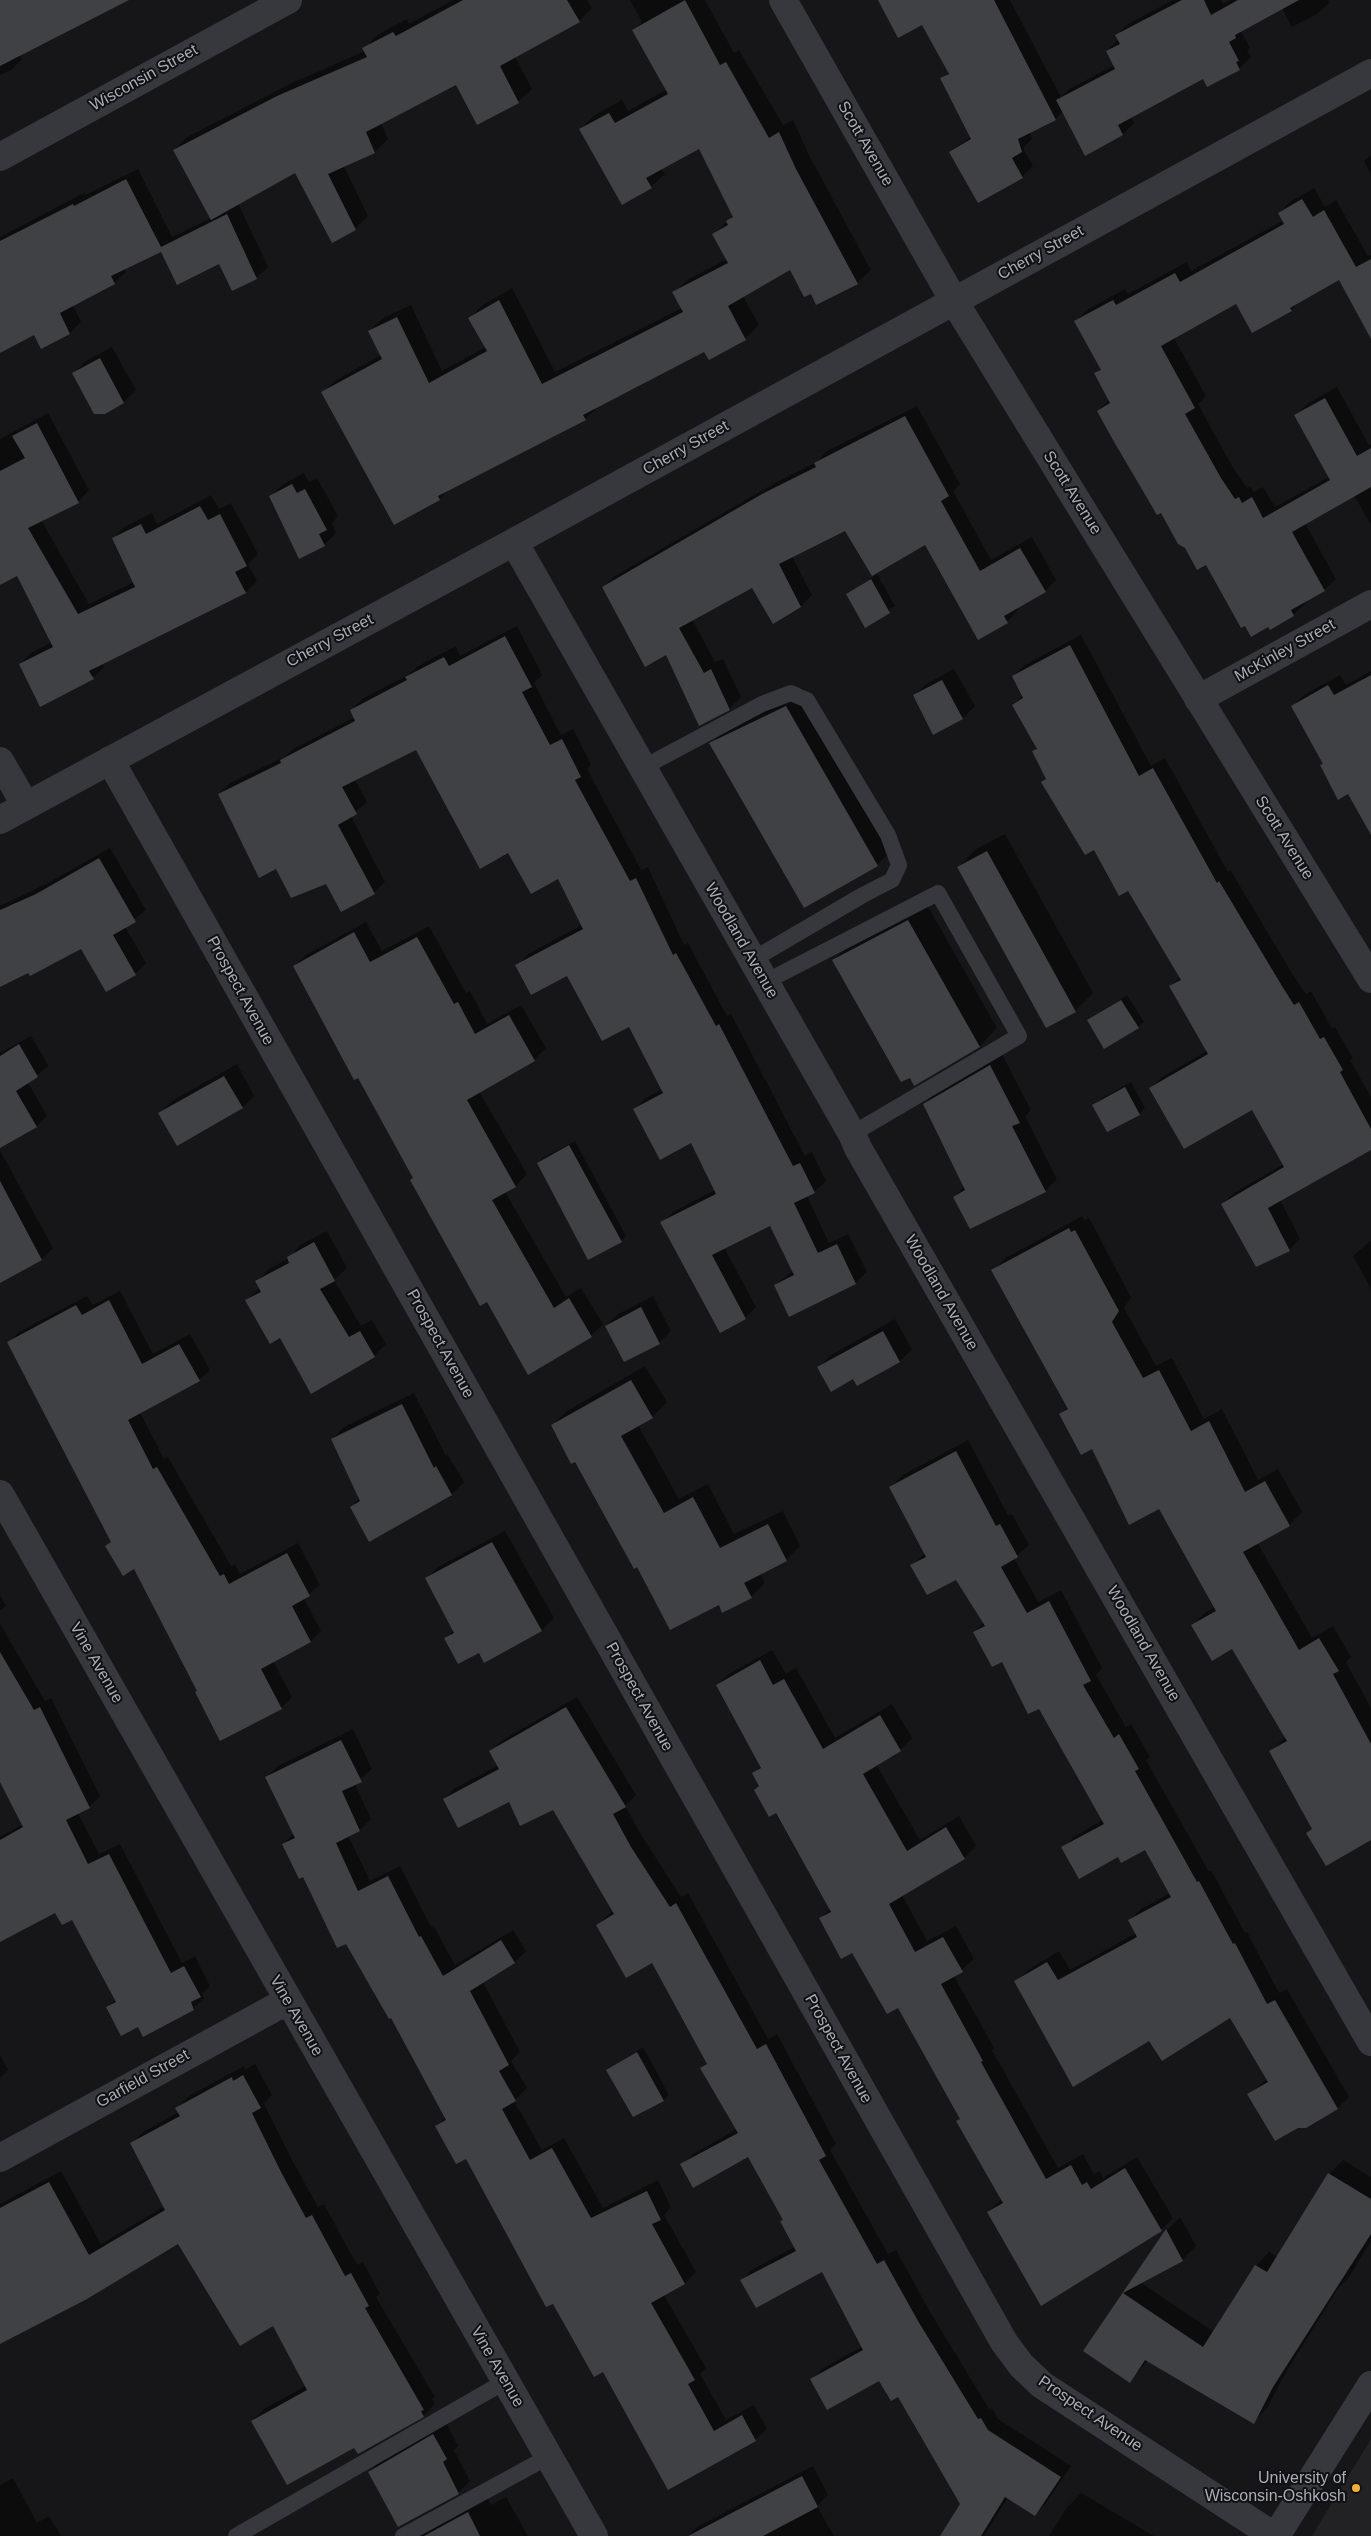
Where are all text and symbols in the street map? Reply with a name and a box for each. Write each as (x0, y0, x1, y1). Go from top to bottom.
street label: Wisconsin Street (87, 41, 201, 115)
street label: Scott Avenue (833, 98, 897, 190)
street label: Cherry Street (995, 222, 1087, 284)
street label: Cherry Street (640, 417, 732, 479)
street label: Scott Avenue (1039, 448, 1105, 538)
street label: Cherry Street (283, 610, 377, 672)
street label: McKinley Street (1231, 615, 1339, 687)
street label: Scott Avenue (1251, 793, 1317, 883)
street label: Woodland Avenue (700, 880, 782, 1002)
street label: Prospect Avenue (202, 933, 278, 1049)
street label: Woodland Avenue (900, 1232, 982, 1354)
street label: Prospect Avenue (402, 1286, 478, 1402)
street label: Woodland Avenue (1102, 1583, 1184, 1705)
street label: Vine Avenue (65, 1619, 127, 1707)
street label: Prospect Avenue (601, 1639, 677, 1755)
street label: Vine Avenue (265, 1972, 327, 2060)
street label: Prospect Avenue (800, 1991, 876, 2107)
street label: Garfield Street (93, 2046, 193, 2112)
street label: Vine Avenue (466, 2323, 528, 2411)
street label: Prospect Avenue (1034, 2372, 1146, 2456)
place label: University of Wisconsin-Oshkosh (1205, 2469, 1346, 2507)
marker: University of Wisconsin-Oshkosh (1350, 2482, 1362, 2494)

